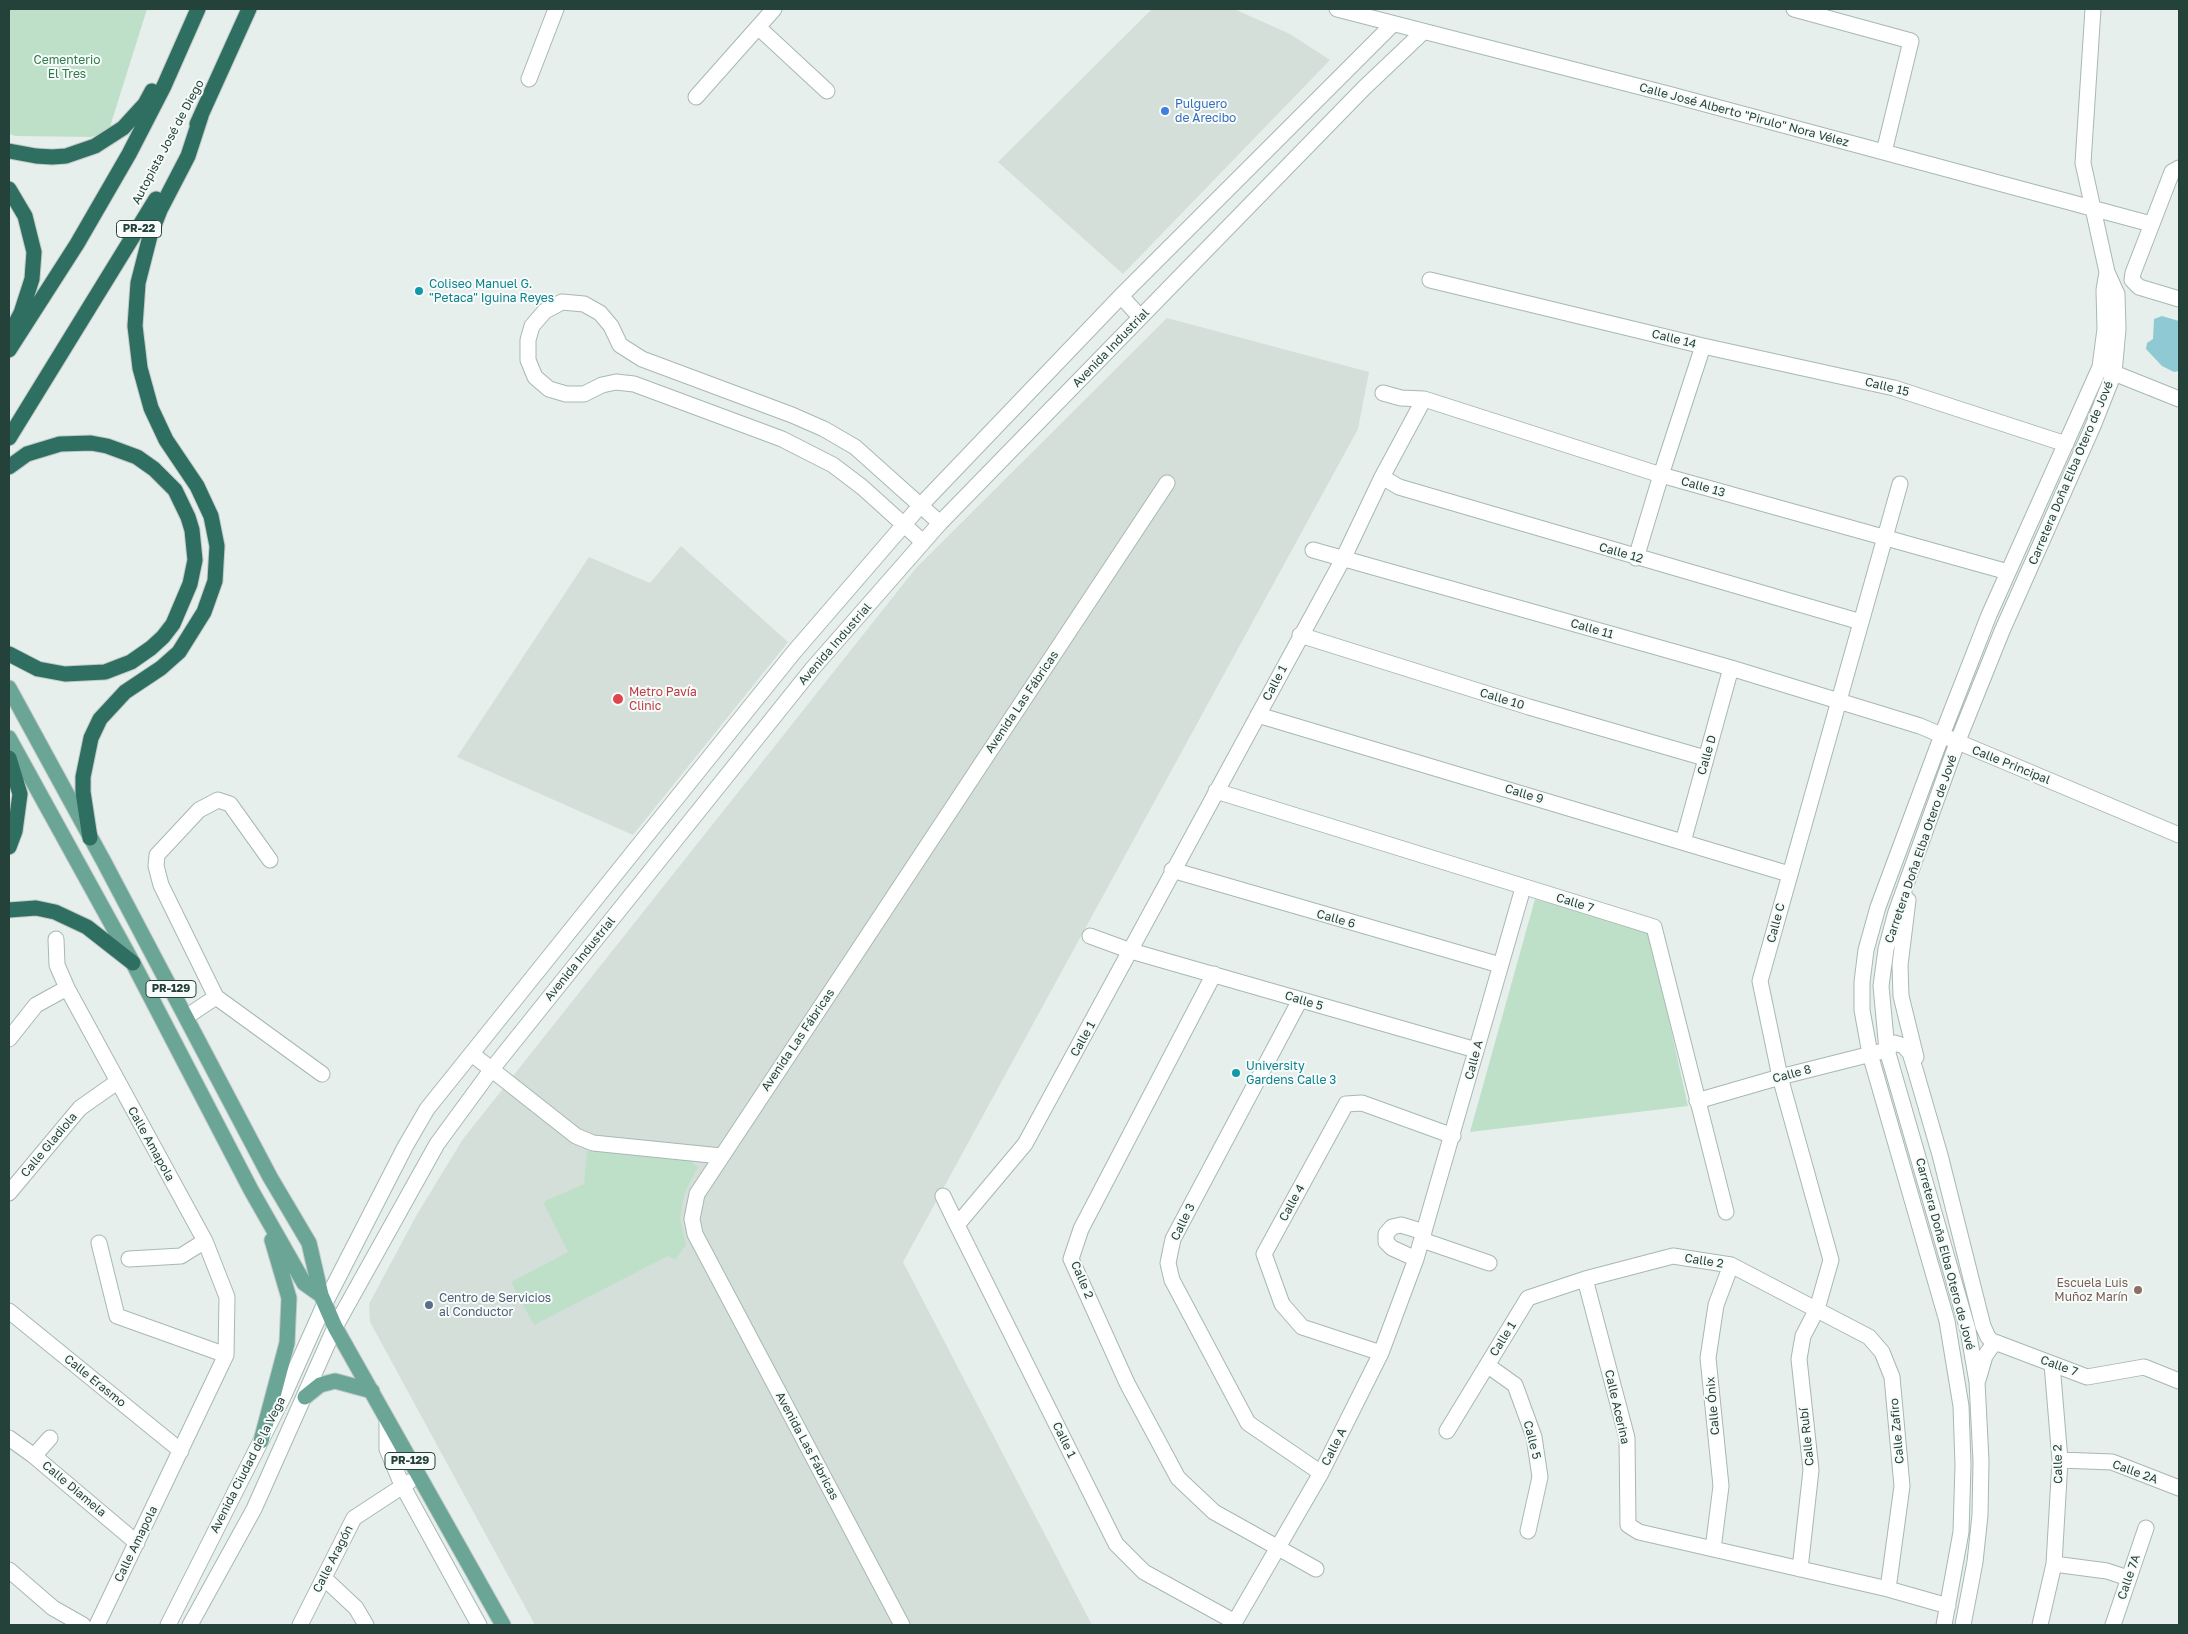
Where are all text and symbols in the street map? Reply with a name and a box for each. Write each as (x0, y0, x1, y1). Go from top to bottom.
park label: Cementerio El Tres (34, 53, 100, 81)
street label: Autopista José de Diego (129, 77, 207, 207)
street label: Calle José Alberto "Pirulo" Nora Vélez (1638, 80, 1850, 150)
place label: Pulguero de Arecibo (1175, 97, 1236, 125)
marker: Pulguero de Arecibo (1159, 105, 1171, 117)
road number: PR-22 (116, 220, 162, 238)
place label: Coliseo Manuel G. "Petaca" Iguina Reyes (429, 277, 554, 305)
marker: Coliseo Manuel G. "Petaca" Iguina Reyes (413, 285, 425, 297)
street label: Avenida Industrial (1070, 306, 1152, 390)
street label: Calle 14 (1650, 326, 1698, 352)
street label: Calle 15 (1863, 375, 1911, 399)
street label: Carretera Doña Elba Otero de Jové (2026, 379, 2116, 567)
street label: Calle 13 (1679, 474, 1727, 500)
street label: Calle 12 (1597, 540, 1645, 566)
street label: Avenida Industrial (795, 600, 875, 688)
street label: Calle 11 (1569, 616, 1615, 642)
street label: Avenida Las Fábricas (982, 648, 1062, 756)
street label: Calle 1 (1260, 663, 1290, 703)
place label: Metro Pavía Clinic (629, 685, 697, 713)
street label: Calle 10 (1478, 685, 1526, 713)
marker: Metro Pavía Clinic (611, 692, 625, 706)
street label: Calle D (1694, 733, 1720, 777)
street label: Calle Principal (1970, 743, 2052, 787)
street label: Carretera Doña Elba Otero de Jové (1882, 753, 1960, 945)
street label: Calle 9 (1503, 781, 1545, 807)
street label: Calle 7 (1554, 890, 1596, 916)
street label: Calle C (1764, 902, 1788, 944)
street label: Calle 6 (1315, 907, 1357, 931)
street label: Avenida Industrial (542, 914, 618, 1004)
road number: PR-129 (146, 981, 196, 998)
street label: Avenida Las Fábricas (758, 986, 838, 1094)
street label: Calle 5 (1283, 988, 1325, 1014)
street label: Calle 1 (1067, 1019, 1099, 1059)
street label: Calle A (1462, 1039, 1486, 1081)
place label: University Gardens Calle 3 (1246, 1059, 1336, 1087)
street label: Calle 8 (1771, 1062, 1813, 1086)
marker: University Gardens Calle 3 (1230, 1067, 1242, 1079)
street label: Calle Amapola (125, 1104, 177, 1184)
street label: Calle Gladiola (18, 1110, 80, 1180)
street label: Carretera Doña Elba Otero de Jové (1912, 1156, 1978, 1352)
street label: Calle 4 (1276, 1182, 1308, 1224)
street label: Calle 3 (1168, 1201, 1198, 1243)
street label: Calle 2 (1683, 1251, 1725, 1271)
street label: Calle 2 (1068, 1259, 1096, 1301)
place label: Escuela Luis Muñoz Marín (2054, 1276, 2128, 1304)
marker: Escuela Luis Muñoz Marín (2132, 1284, 2144, 1296)
place label: Centro de Servicios al Conductor (439, 1291, 551, 1319)
marker: Centro de Servicios al Conductor (423, 1299, 435, 1311)
street label: Calle 1 (1487, 1319, 1519, 1359)
street label: Calle Erasmo (61, 1352, 129, 1410)
street label: Calle 7 (2038, 1353, 2080, 1379)
street label: Calle Acerina (1601, 1368, 1633, 1446)
street label: Calle Ónix (1703, 1376, 1723, 1436)
street label: Avenida Las Fábricas (772, 1390, 842, 1502)
street label: Avenida Ciudad de la Vega (207, 1394, 289, 1536)
street label: Calle Zafiro (1887, 1398, 1907, 1464)
street label: Calle Rubí (1797, 1407, 1817, 1467)
street label: Calle 5 (1520, 1419, 1544, 1461)
street label: Calle 1 (1049, 1420, 1079, 1460)
street label: Calle A (1318, 1426, 1350, 1468)
street label: Calle 2 (2050, 1444, 2066, 1484)
road number: PR-129 (385, 1452, 435, 1470)
street label: Calle 2A (2110, 1457, 2160, 1487)
street label: Calle Diamela (39, 1458, 109, 1520)
street label: Calle Amapola (111, 1503, 161, 1585)
street label: Calle Aragón (310, 1523, 356, 1595)
street label: Calle 7A (2115, 1553, 2143, 1601)

